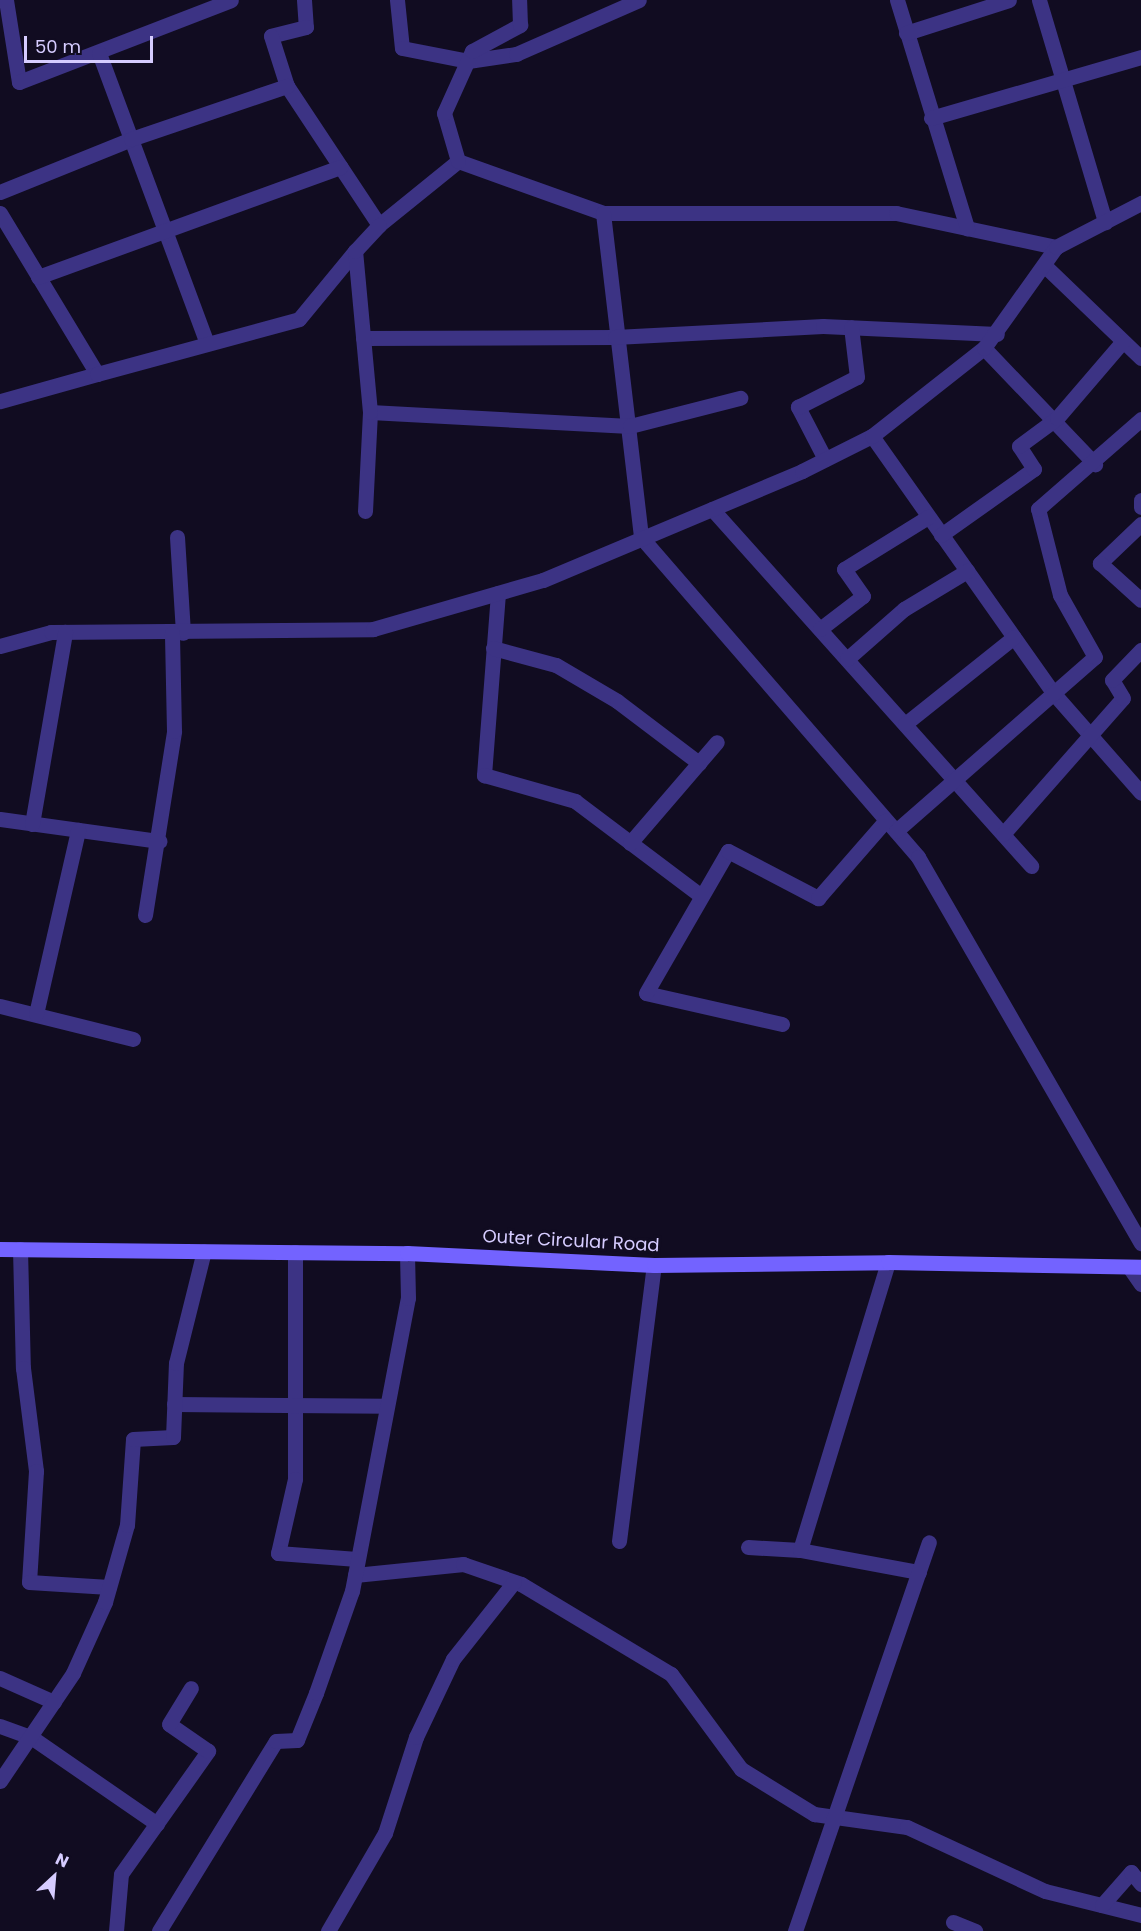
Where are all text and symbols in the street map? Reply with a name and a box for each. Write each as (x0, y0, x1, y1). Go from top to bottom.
scale bar (27, 24, 156, 62)
text: 50 m (35, 34, 81, 59)
street label: Outer Circular Road (482, 1226, 660, 1256)
north arrow (24, 1847, 84, 1907)
text: N (52, 1847, 73, 1873)

